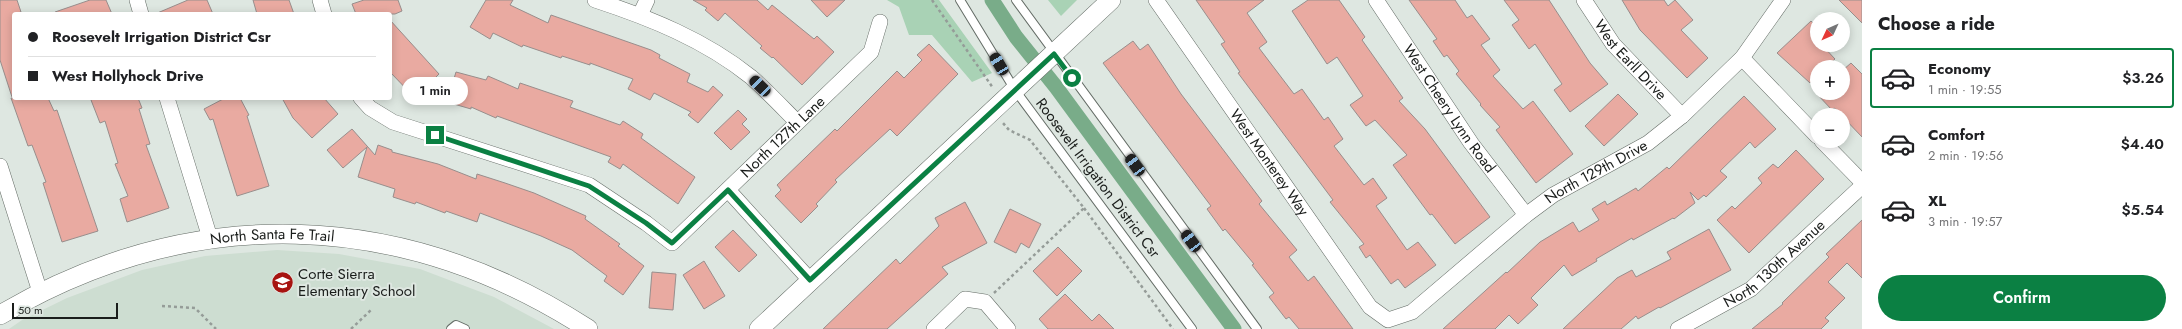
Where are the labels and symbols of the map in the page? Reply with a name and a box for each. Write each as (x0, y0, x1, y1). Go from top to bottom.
north arrow (1810, 12, 1850, 52)
street label: West Earll Drive (1589, 15, 1672, 105)
street label: West Cheery Lynn Road (1397, 40, 1501, 177)
car (988, 51, 1010, 77)
route start (1063, 69, 1081, 87)
car (747, 73, 773, 99)
callout: 1 min (402, 77, 468, 105)
street label: North 127th Lane (735, 91, 830, 183)
street label: Roosevelt Irrigation District Csr (1030, 93, 1166, 263)
street label: West Monterey Way (1224, 105, 1314, 221)
route end (426, 126, 444, 144)
street label: North 129th Drive (1540, 134, 1652, 209)
car (1123, 152, 1147, 178)
street label: North 130th Avenue (1719, 214, 1830, 313)
street label: North Santa Fe Trail (209, 223, 335, 250)
car (1179, 228, 1203, 254)
place label: Corte Sierra Elementary School (298, 263, 415, 302)
school or university icon: Corte Sierra Elementary School (269, 270, 295, 296)
scale bar (12, 301, 118, 320)

